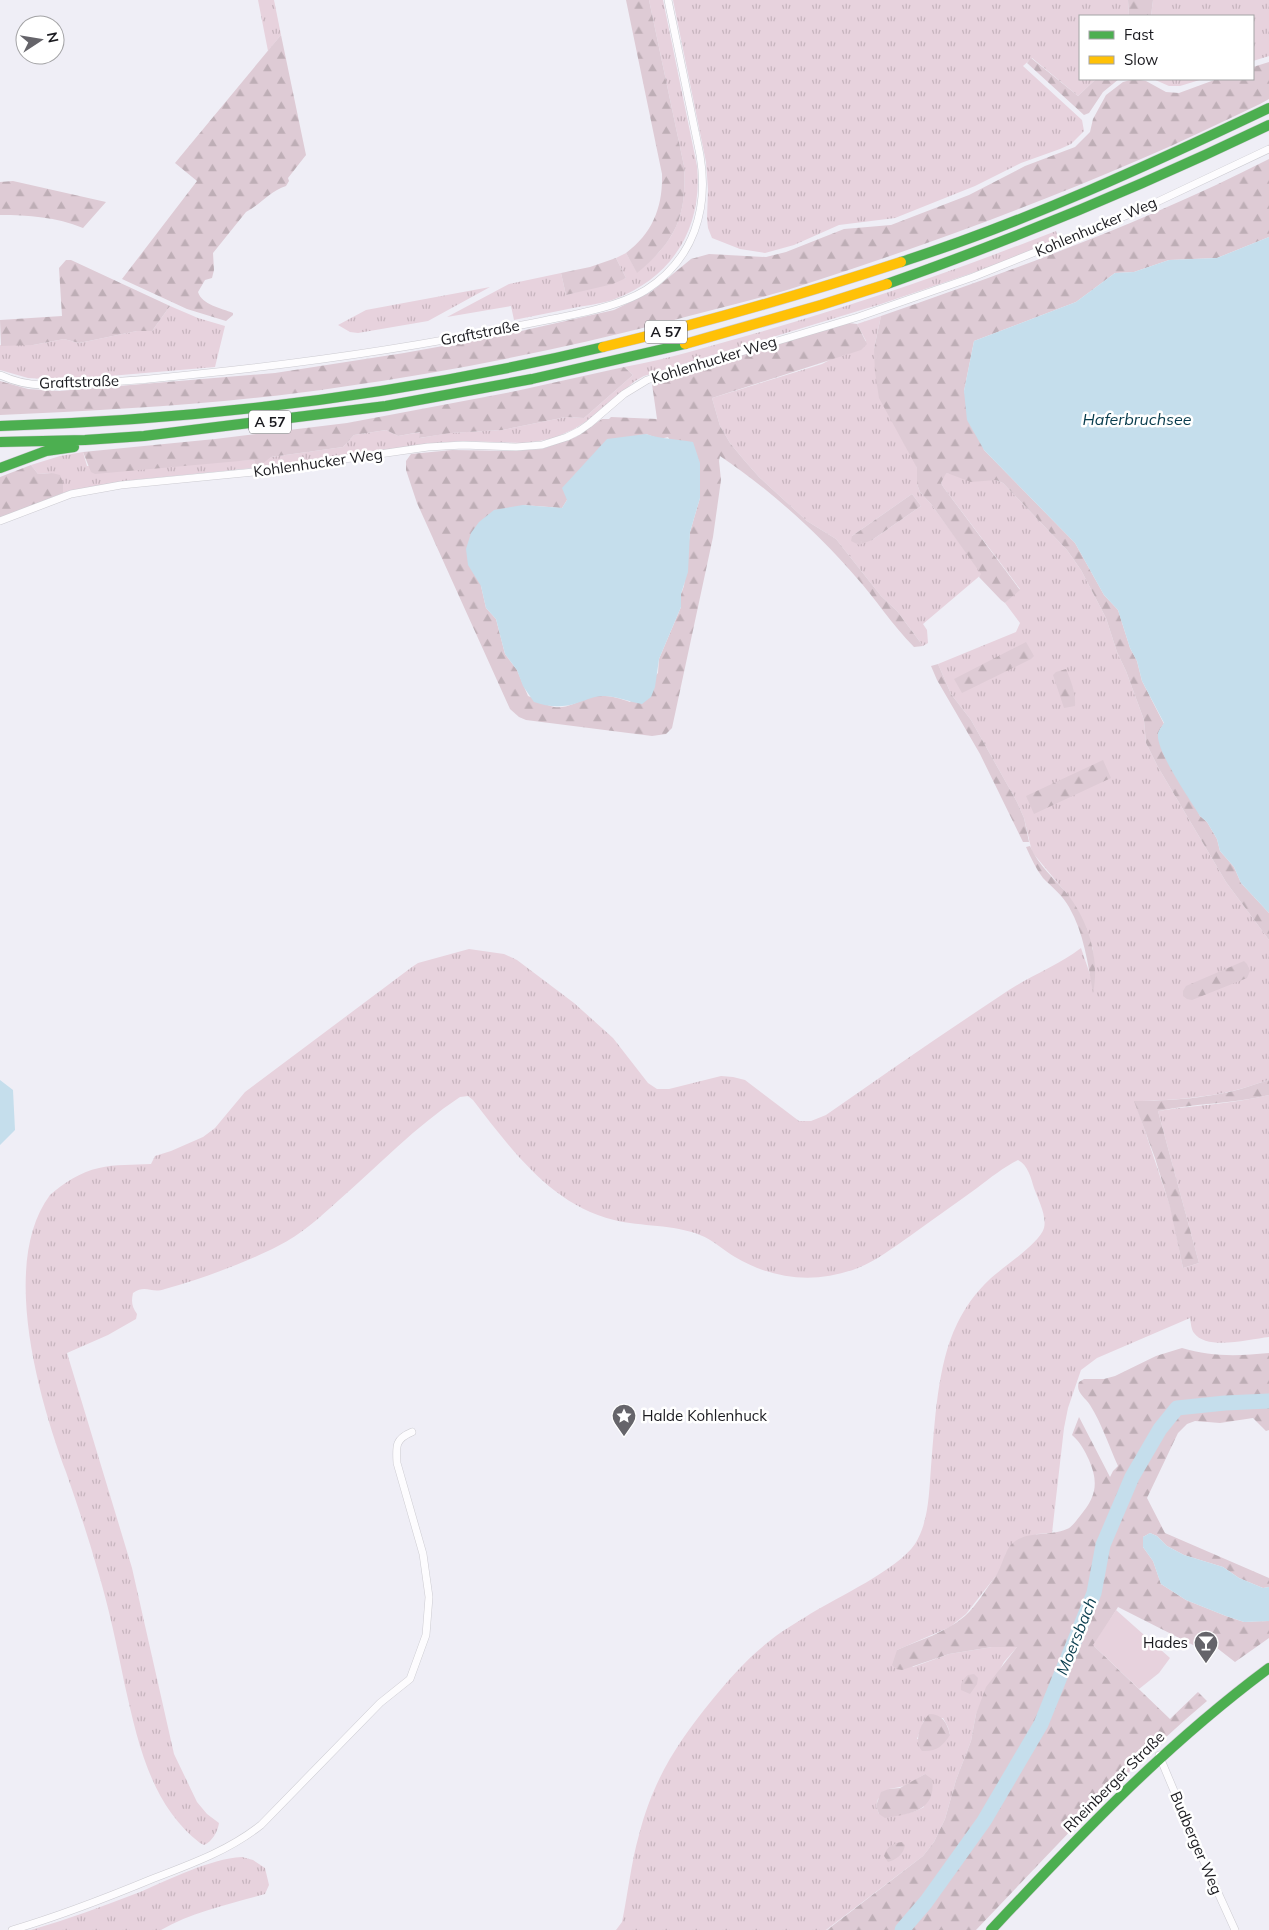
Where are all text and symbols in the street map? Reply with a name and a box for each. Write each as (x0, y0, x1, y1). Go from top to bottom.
north arrow (15, 15, 65, 65)
legend (1079, 15, 1254, 80)
text: Fast (1124, 25, 1154, 44)
text: N (43, 30, 63, 44)
text: Slow (1124, 50, 1158, 69)
street label: Kohlenhucker Weg (1032, 192, 1159, 261)
street label: Graftstraße (439, 316, 521, 349)
road number: A 57 (645, 321, 687, 344)
street label: Kohlenhucker Weg (649, 331, 779, 388)
street label: Graftstraße (39, 371, 119, 392)
water label: Haferbruchsee (1083, 409, 1192, 429)
road number: A 57 (249, 411, 291, 434)
street label: Kohlenhucker Weg (252, 444, 384, 481)
place icon: Halde Kohlenhuck (611, 1403, 637, 1437)
place label: Halde Kohlenhuck (642, 1406, 767, 1425)
water label: Moersbach (1051, 1594, 1101, 1678)
bar icon: Hades (1193, 1630, 1219, 1664)
place label: Hades (1143, 1633, 1188, 1652)
street label: Rheinberger Straße (1059, 1727, 1168, 1836)
street label: Budberger Weg (1166, 1788, 1227, 1897)

